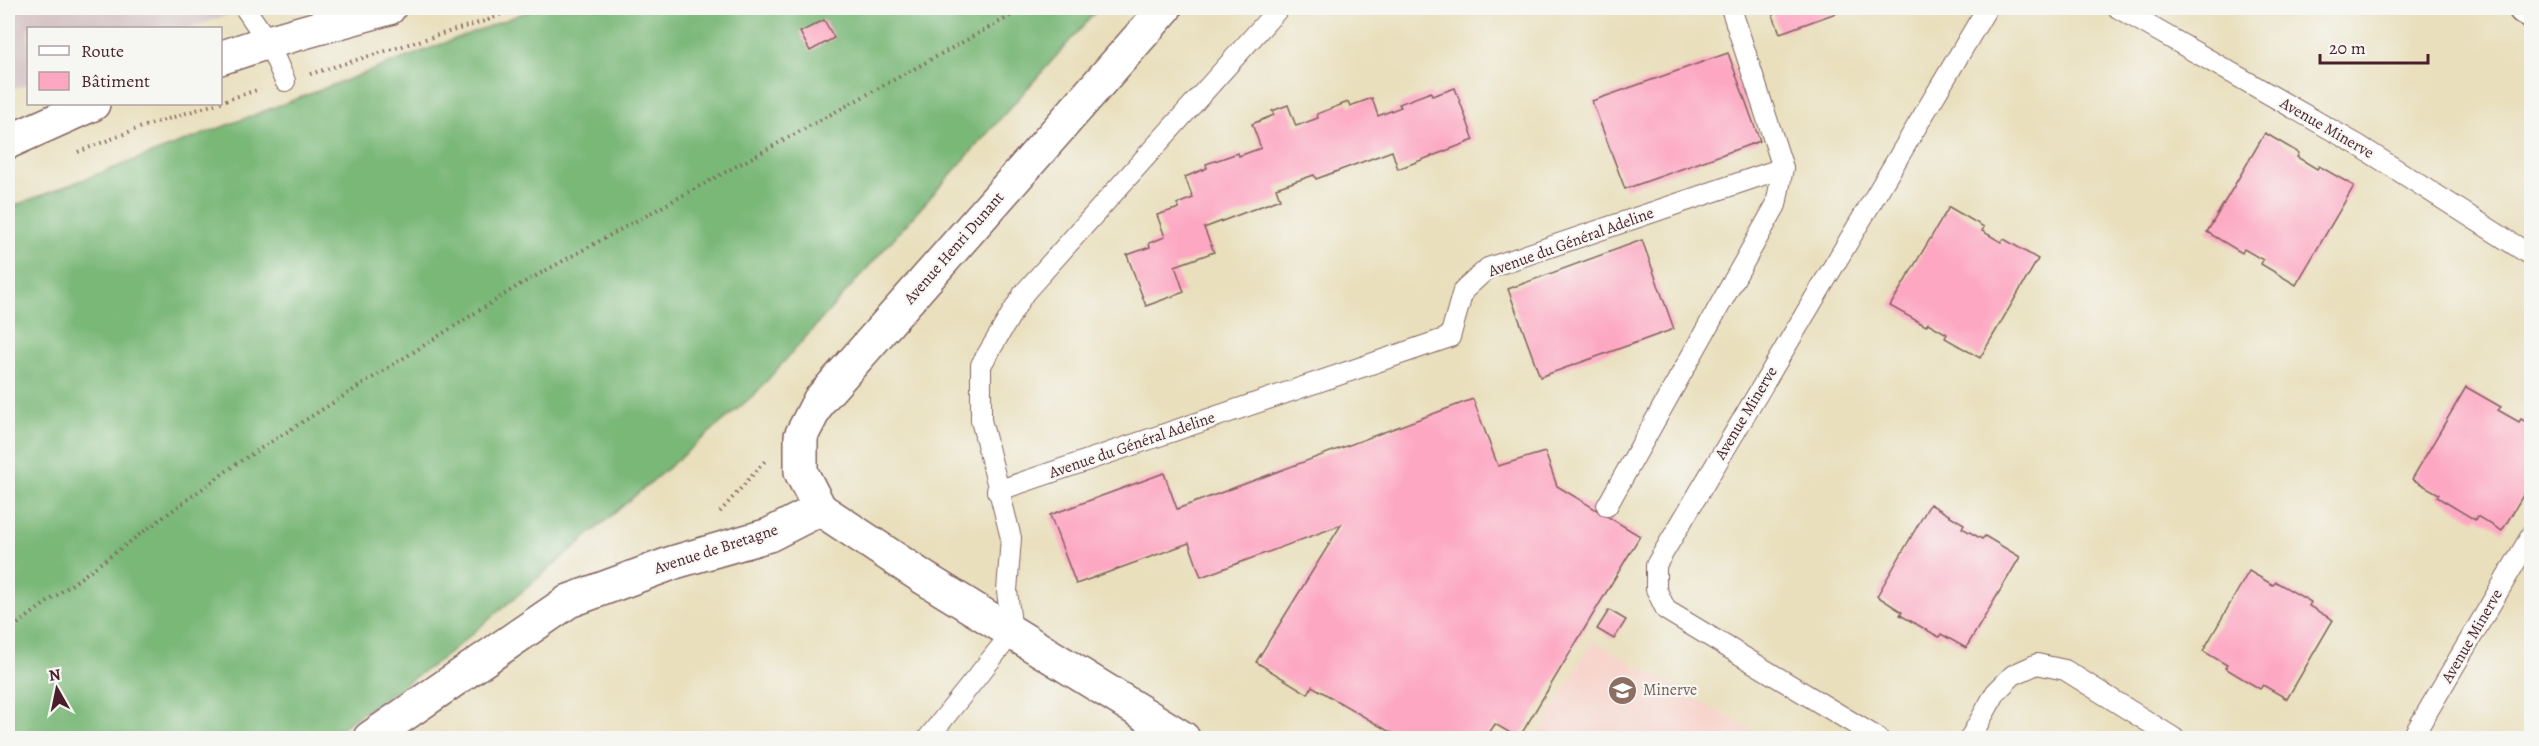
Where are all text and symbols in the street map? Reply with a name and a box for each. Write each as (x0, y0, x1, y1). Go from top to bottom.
legend (27, 27, 222, 105)
scale bar (2320, 27, 2428, 65)
text: 20 m (2329, 36, 2366, 60)
text: Route (81, 39, 124, 63)
text: Bâtiment (81, 69, 150, 93)
street label: Avenue Minerve (2275, 92, 2378, 164)
street label: Avenue Henri Dunant (898, 187, 1009, 310)
street label: Avenue du Général Adeline (1484, 202, 1657, 283)
street label: Avenue Minerve (1709, 362, 1782, 465)
street label: Avenue du Général Adeline (1045, 406, 1218, 484)
street label: Avenue de Bretagne (650, 519, 781, 580)
street label: Avenue Minerve (2436, 585, 2508, 688)
north arrow (27, 659, 87, 719)
text: N (47, 663, 63, 687)
school or university icon: Minerve (1606, 674, 1638, 706)
place label: Minerve (1643, 679, 1697, 701)

